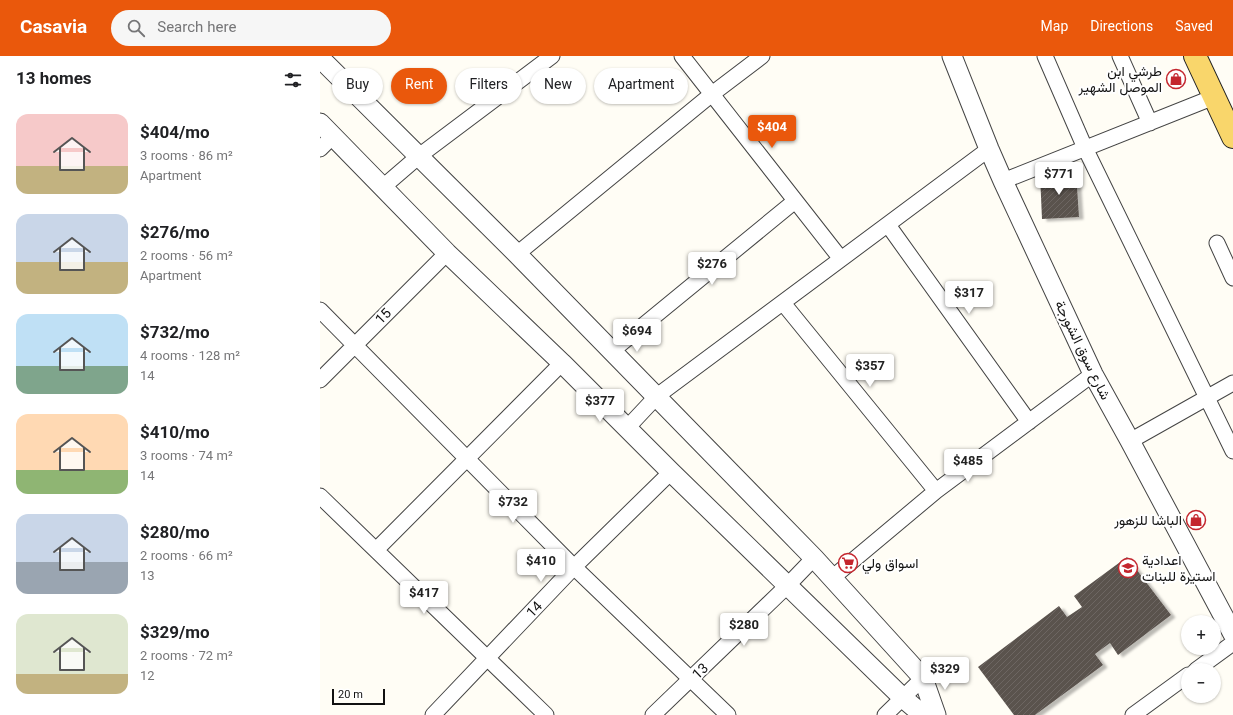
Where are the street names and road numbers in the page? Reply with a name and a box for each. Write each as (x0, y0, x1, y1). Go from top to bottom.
street label: شارع سوق الشورجة (1048, 297, 1115, 404)
street label: 15 (371, 304, 398, 331)
street label: 14 (522, 597, 549, 624)
street label: 13 (688, 659, 715, 686)

